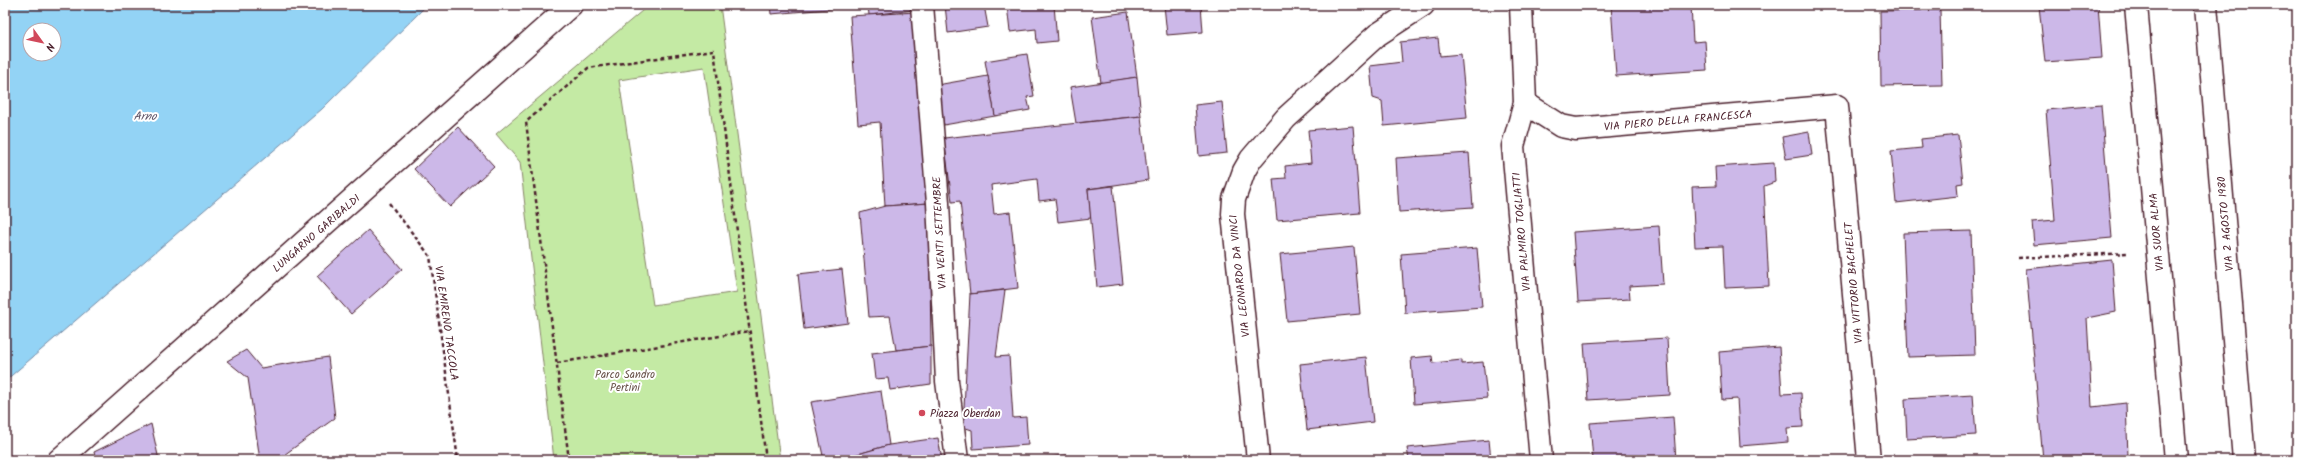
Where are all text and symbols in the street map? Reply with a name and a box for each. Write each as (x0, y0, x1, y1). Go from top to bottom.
north arrow (22, 22, 62, 62)
text: N (40, 39, 59, 55)
street label: VIA PIERO DELLA FRANCESCA (1603, 106, 1753, 136)
water label: Arno (133, 107, 158, 126)
street label: VIA PALMIRO TOGLIATTI (1508, 172, 1536, 292)
street label: VIA 2 AGOSTO 1980 (2213, 175, 2239, 272)
street label: VIA VENTI SETTEMBRE (928, 176, 952, 290)
street label: LUNGARNO GARIBALDI (269, 190, 365, 277)
street label: VIA SUOR ALMA (2145, 192, 2169, 272)
street label: VIA LEONARDO DA VINCI (1225, 214, 1255, 338)
street label: VIA VITTORIO BACHELET (1840, 220, 1868, 344)
street label: VIA EMIRENO TACCOLA (429, 265, 463, 382)
park label: Parco Sandro Pertini (595, 366, 655, 397)
place label: Piazza Oberdan (930, 405, 1001, 423)
marker: Piazza Oberdan (917, 408, 927, 418)

